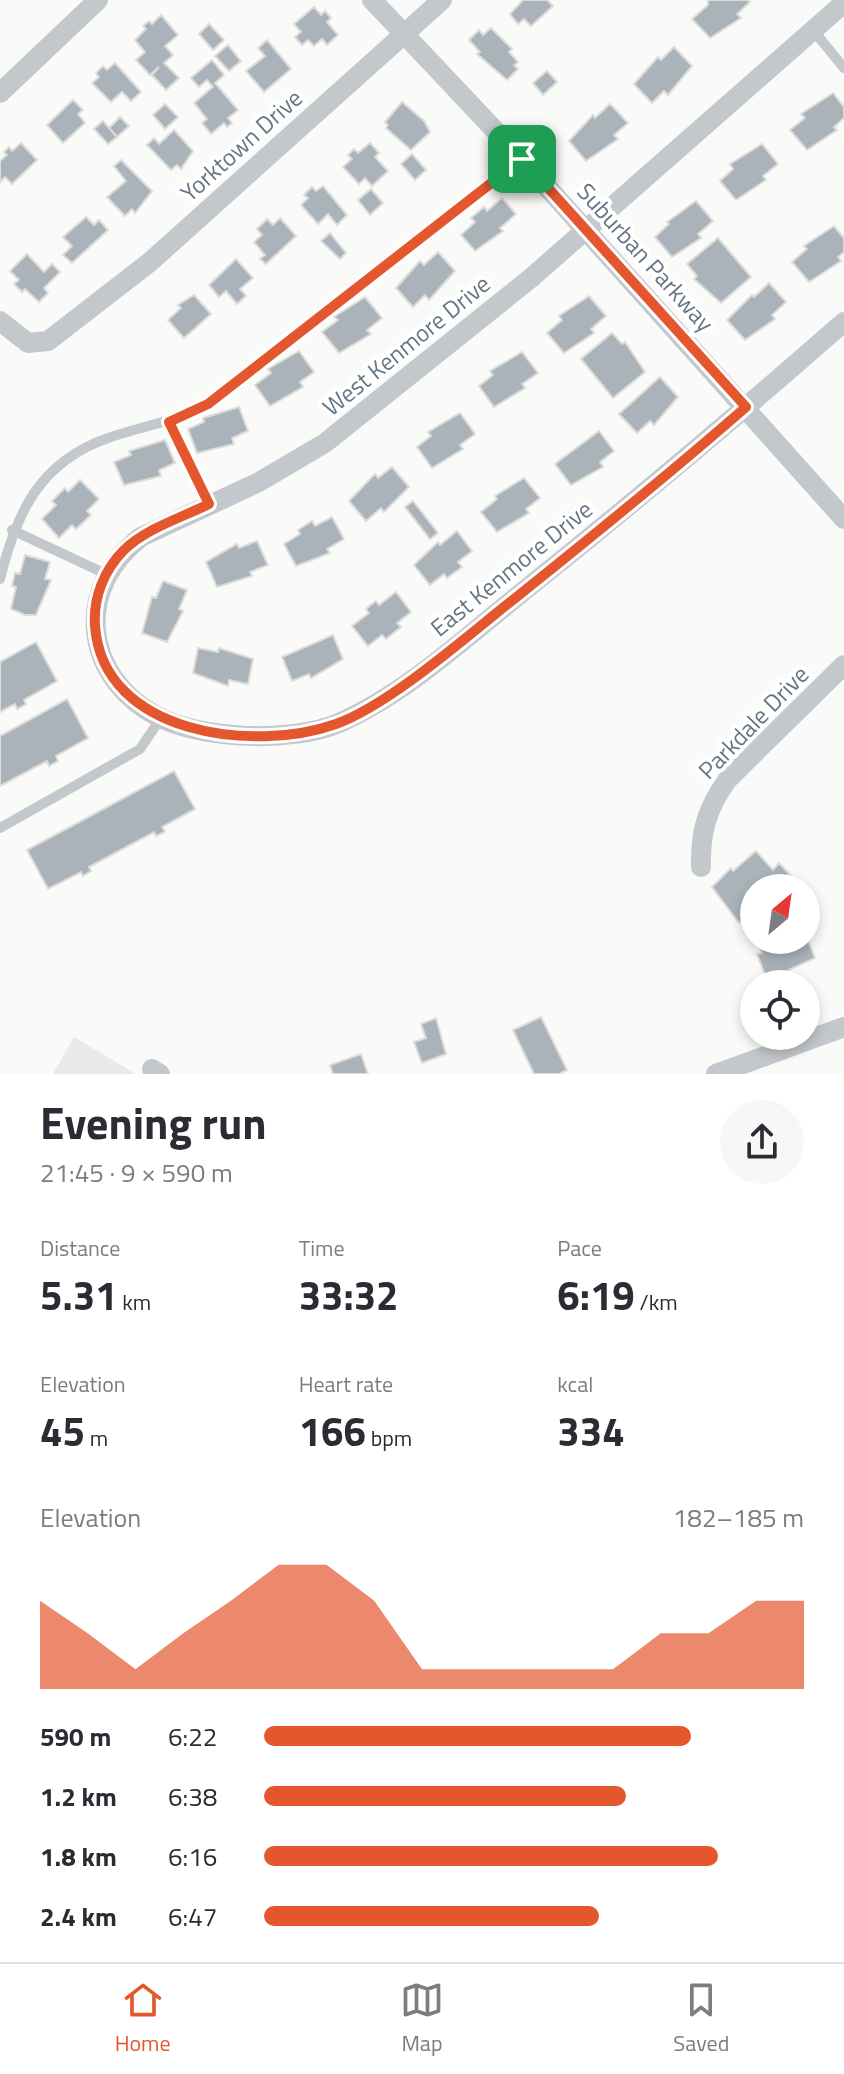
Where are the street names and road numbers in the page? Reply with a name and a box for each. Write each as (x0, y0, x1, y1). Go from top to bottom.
street label: Yorktown Drive (172, 80, 310, 210)
street label: Suburban Parkway (569, 174, 723, 340)
street label: West Kenmore Drive (314, 266, 498, 424)
street label: East Kenmore Drive (422, 491, 600, 645)
street label: Parkdale Drive (689, 657, 817, 787)

